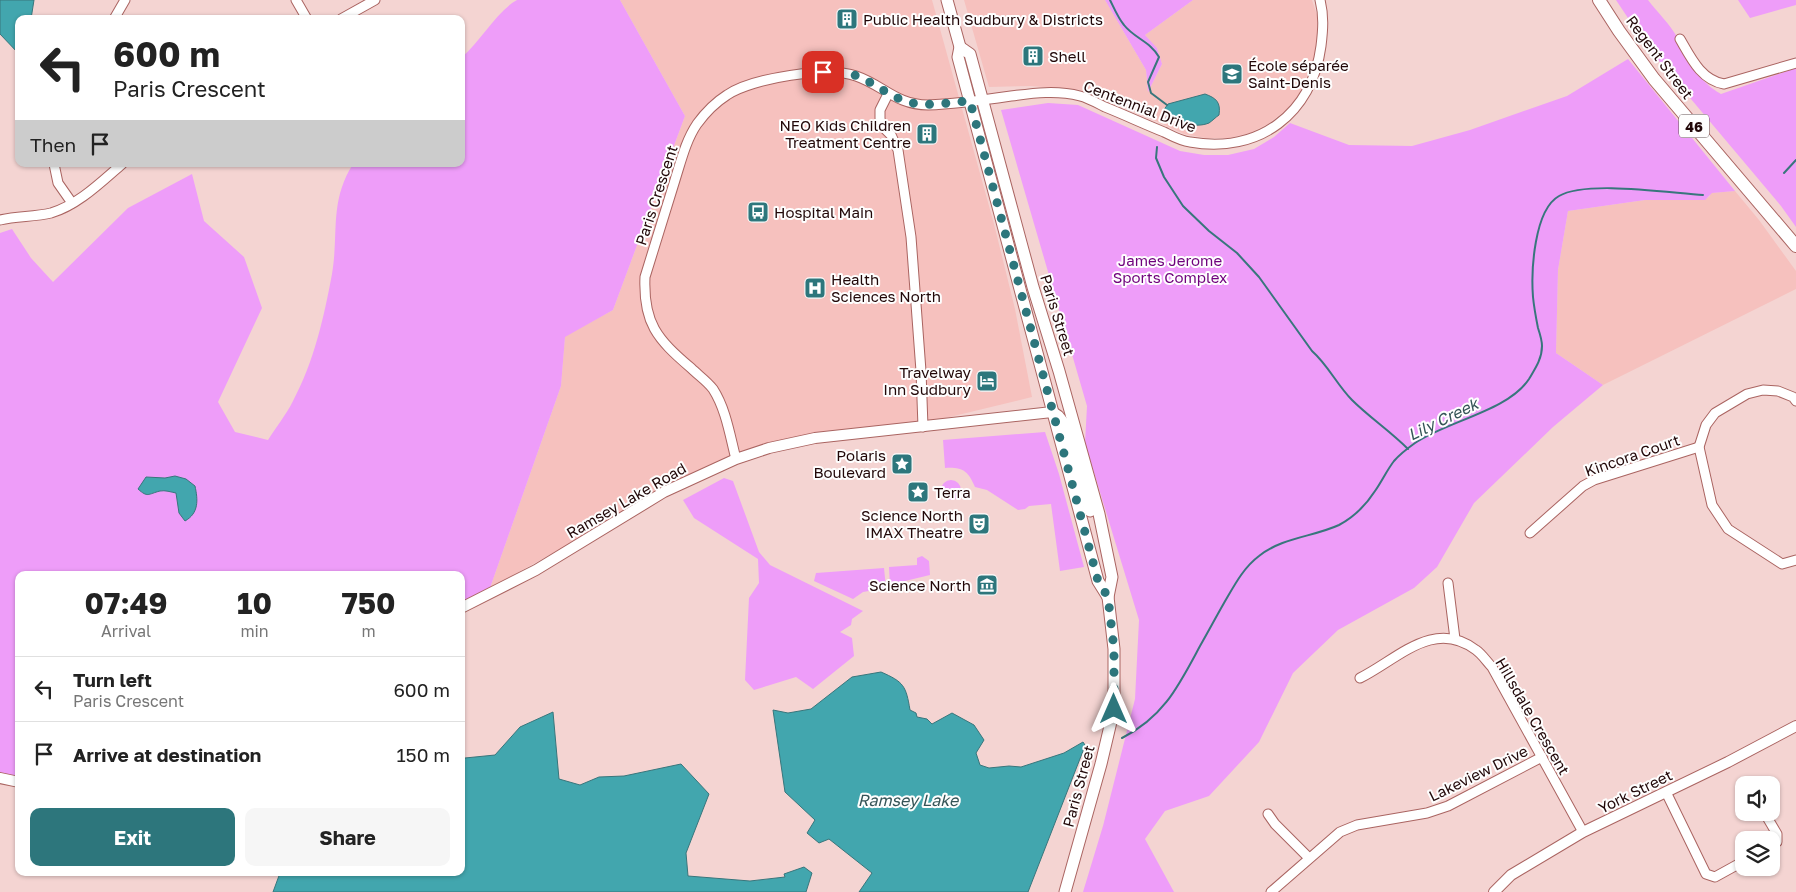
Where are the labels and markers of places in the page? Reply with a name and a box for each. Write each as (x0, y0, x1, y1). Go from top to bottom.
building icon: Public Health Sudbury & Districts (835, 7, 859, 31)
place label: Public Health Sudbury & Districts (863, 10, 1103, 28)
building icon: Shell (1021, 44, 1045, 68)
place label: Shell (1049, 47, 1086, 65)
pin (802, 51, 844, 93)
place label: École séparée Saint-Denis (1248, 56, 1349, 91)
school or university icon: École séparée Saint-Denis (1220, 62, 1244, 86)
place label: NEO Kids Children Treatment Centre (779, 116, 911, 151)
building icon: NEO Kids Children Treatment Centre (915, 122, 939, 146)
bus stop icon: Hospital Main (746, 200, 770, 224)
place label: Hospital Main (774, 203, 873, 221)
place label: Health Sciences North (831, 270, 941, 305)
hospital icon: Health Sciences North (803, 276, 827, 300)
place label: Travelway Inn Sudbury (883, 363, 972, 398)
hotel icon: Travelway Inn Sudbury (975, 369, 999, 393)
place label: Polaris Boulevard (813, 446, 886, 481)
place icon: Polaris Boulevard (890, 452, 914, 476)
place icon: Terra (906, 480, 930, 504)
place label: Terra (934, 483, 971, 501)
place label: Science North IMAX Theatre (861, 506, 963, 541)
theatre icon: Science North IMAX Theatre (967, 512, 991, 536)
museum icon: Science North (975, 573, 999, 597)
place label: Science North (869, 576, 971, 594)

